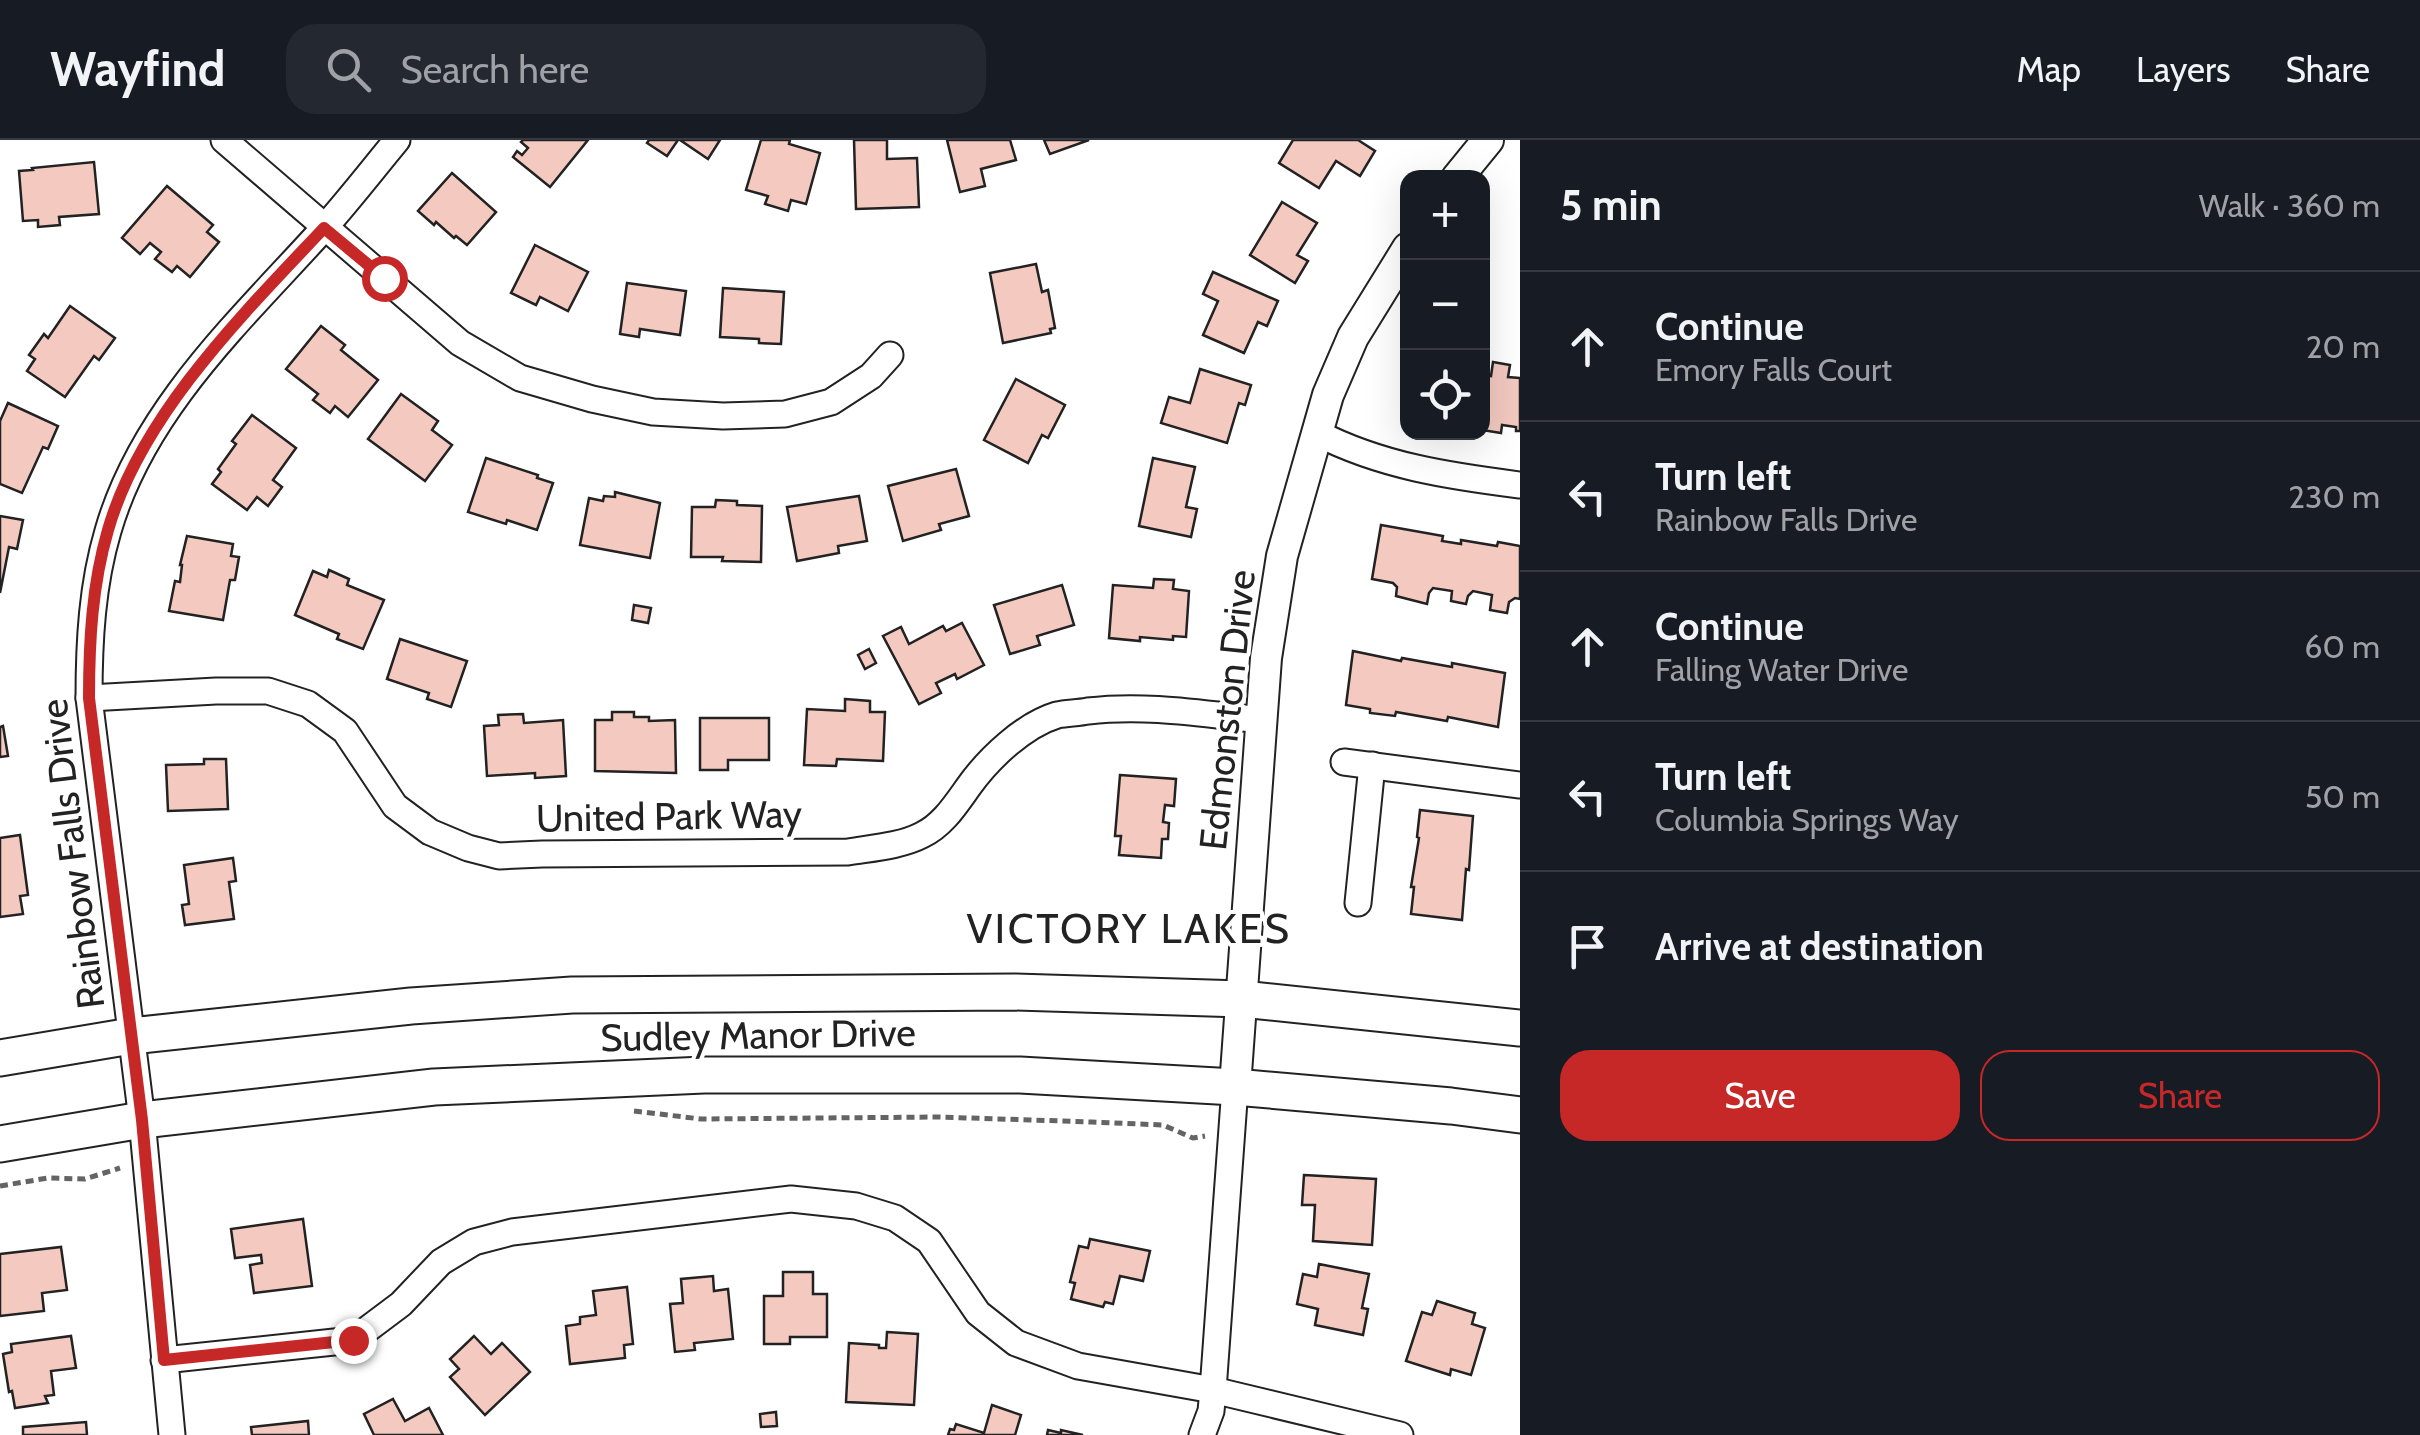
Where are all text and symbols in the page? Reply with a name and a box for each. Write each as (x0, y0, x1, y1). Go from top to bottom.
search box (286, 24, 986, 114)
text: Wayfind (50, 40, 226, 98)
icon: search (321, 42, 376, 97)
text: Search here (401, 46, 589, 93)
text: Map (2017, 48, 2081, 91)
text: Layers (2136, 48, 2230, 91)
text: Share (2285, 48, 2370, 91)
map controls (1400, 170, 1490, 440)
button: + (1400, 170, 1490, 260)
text: 5 min (1560, 179, 1662, 231)
text: Walk · 360 m (2199, 186, 2380, 225)
route start (362, 256, 408, 302)
button: − (1400, 260, 1490, 350)
text: Continue (1655, 303, 1804, 350)
icon: ahead (1560, 319, 1615, 374)
text: 20 m (2306, 327, 2380, 366)
button: locate (1400, 350, 1490, 440)
text: Emory Falls Court (1655, 350, 1892, 389)
text: Turn left (1655, 453, 1791, 500)
icon: left (1560, 469, 1615, 524)
text: 230 m (2288, 477, 2380, 516)
text: Rainbow Falls Drive (1655, 500, 1917, 539)
street label: Edmonston Drive (1189, 568, 1265, 852)
text: Continue (1655, 603, 1804, 650)
icon: ahead (1560, 619, 1615, 674)
text: 60 m (2304, 627, 2380, 666)
text: Falling Water Drive (1655, 650, 1908, 689)
street label: Rainbow Falls Drive (30, 697, 114, 1011)
text: Turn left (1655, 753, 1791, 800)
icon: left (1560, 769, 1615, 824)
text: 50 m (2305, 777, 2380, 816)
street label: United Park Way (536, 790, 802, 842)
text: Columbia Springs Way (1655, 800, 1959, 839)
district label: VICTORY LAKES (966, 902, 1292, 954)
icon: arrive (1560, 919, 1615, 974)
text: Arrive at destination (1655, 923, 1984, 970)
street label: Sudley Manor Drive (600, 1009, 916, 1061)
button: Save (1560, 1050, 1960, 1141)
button: Share (1980, 1050, 2380, 1141)
route end (331, 1318, 377, 1364)

